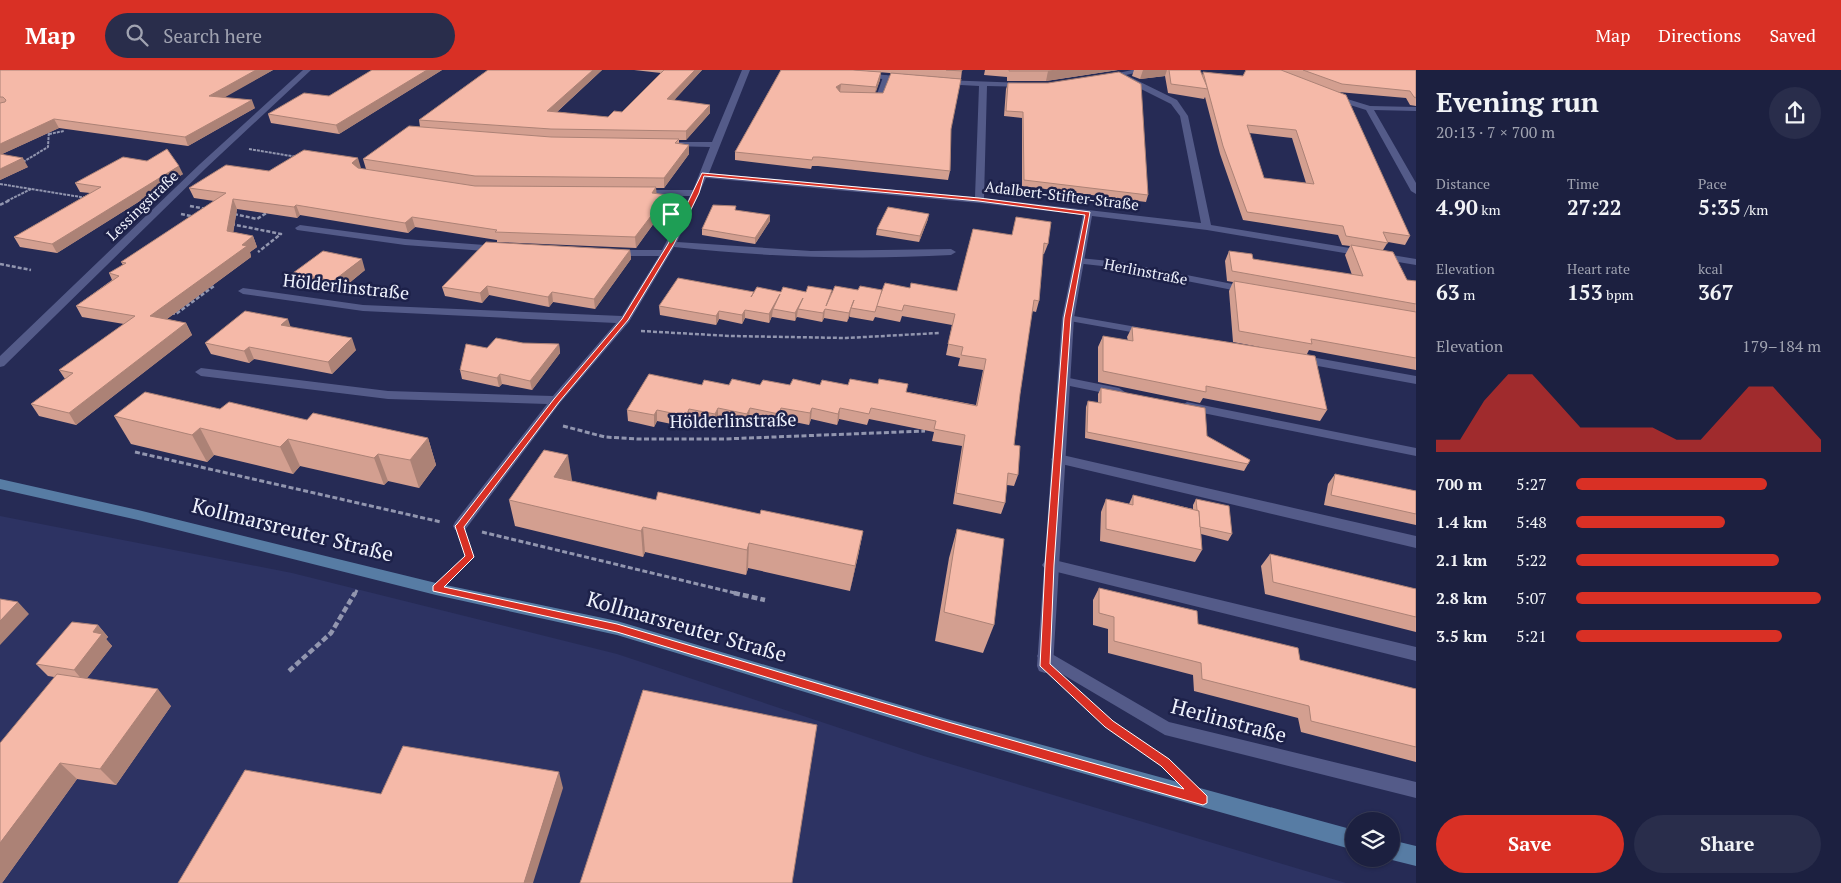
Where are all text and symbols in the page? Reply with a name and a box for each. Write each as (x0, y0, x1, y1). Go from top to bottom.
search box (105, 13, 455, 58)
text: Map (25, 19, 75, 51)
icon: search (123, 21, 151, 49)
text: Search here (163, 23, 262, 48)
text: Map (1595, 23, 1630, 47)
text: Directions (1658, 23, 1741, 47)
text: Saved (1769, 23, 1816, 47)
text: Evening run (1436, 83, 1599, 120)
button: share (1769, 87, 1821, 139)
text: 20:13 · 7 × 700 m (1436, 121, 1555, 143)
street label: Lessingstraße (102, 166, 182, 244)
text: Distance (1436, 174, 1490, 193)
text: Time (1567, 174, 1599, 193)
text: Pace (1698, 174, 1727, 193)
street label: Adalbert-Stifter-Straße (984, 176, 1140, 214)
pin (650, 193, 692, 244)
text: 4.90 (1436, 193, 1478, 221)
text: 27:22 (1567, 193, 1622, 221)
text: 5:35 (1698, 193, 1741, 221)
icon: arrive (657, 200, 685, 228)
text: km (1478, 200, 1501, 219)
text: /km (1741, 200, 1768, 219)
street label: Herlinstraße (1103, 253, 1189, 289)
text: Elevation (1436, 259, 1495, 278)
text: Heart rate (1567, 259, 1630, 278)
text: kcal (1698, 259, 1723, 278)
street label: Hölderlinstraße (282, 267, 410, 305)
text: 63 (1436, 278, 1460, 306)
text: 153 (1567, 278, 1603, 306)
text: 367 (1698, 278, 1734, 306)
text: m (1460, 285, 1475, 304)
text: bpm (1603, 285, 1634, 304)
text: Elevation (1436, 335, 1503, 357)
text: 179–184 m (1742, 335, 1821, 357)
street label: Hölderlinstraße (669, 407, 797, 433)
text: 700 m (1436, 473, 1482, 495)
text: 5:27 (1516, 473, 1547, 495)
street label: Kollmarsreuter Straße (189, 490, 397, 568)
text: 1.4 km (1436, 511, 1487, 533)
text: 5:48 (1516, 511, 1547, 533)
text: 2.1 km (1436, 549, 1487, 571)
text: 5:22 (1516, 549, 1547, 571)
street label: Kollmarsreuter Straße (584, 584, 790, 668)
text: 2.8 km (1436, 587, 1487, 609)
text: 5:07 (1516, 587, 1547, 609)
text: 3.5 km (1436, 625, 1487, 647)
text: 5:21 (1516, 625, 1547, 647)
street label: Herlinstraße (1168, 691, 1290, 749)
map controls (1345, 812, 1400, 867)
button: layers (1345, 812, 1400, 867)
button: Save (1436, 815, 1624, 873)
button: Share (1634, 815, 1821, 873)

